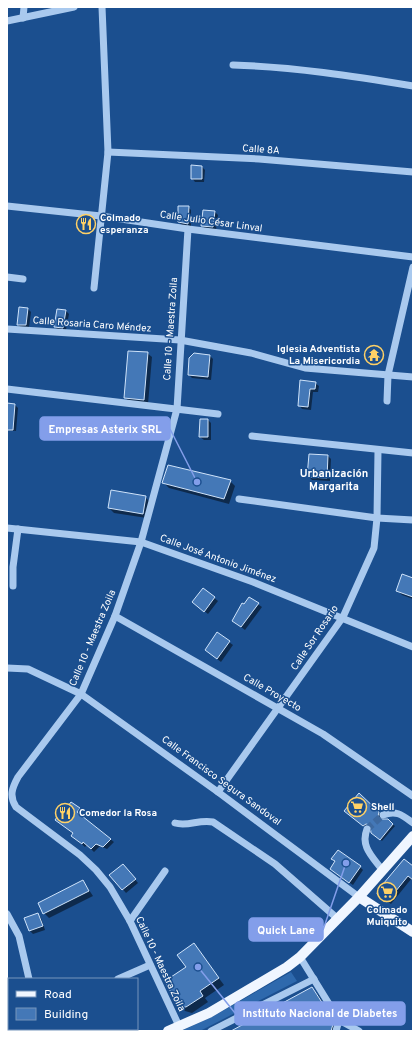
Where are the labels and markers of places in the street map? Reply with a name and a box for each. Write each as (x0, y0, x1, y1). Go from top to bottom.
place label: Colmado esperanza (100, 212, 148, 237)
restaurant icon: Colmado esperanza (75, 213, 97, 235)
place label: Iglesia Adventista La Misericordia (277, 343, 360, 368)
temple icon: Iglesia Adventista La Misericordia (363, 344, 385, 366)
callout: Empresas Asterix SRL (40, 417, 170, 440)
supermarket icon: Shell (346, 796, 368, 818)
place label: Shell (371, 801, 395, 814)
restaurant icon: Comedor la Rosa (54, 802, 76, 824)
place label: Comedor la Rosa (79, 807, 157, 820)
supermarket icon: Colmado Muiquito (376, 881, 398, 903)
place label: Colmado Muiquito (367, 904, 408, 929)
callout: Quick Lane (249, 918, 323, 941)
callout: Instituto Nacional de Diabetes (235, 1002, 405, 1025)

